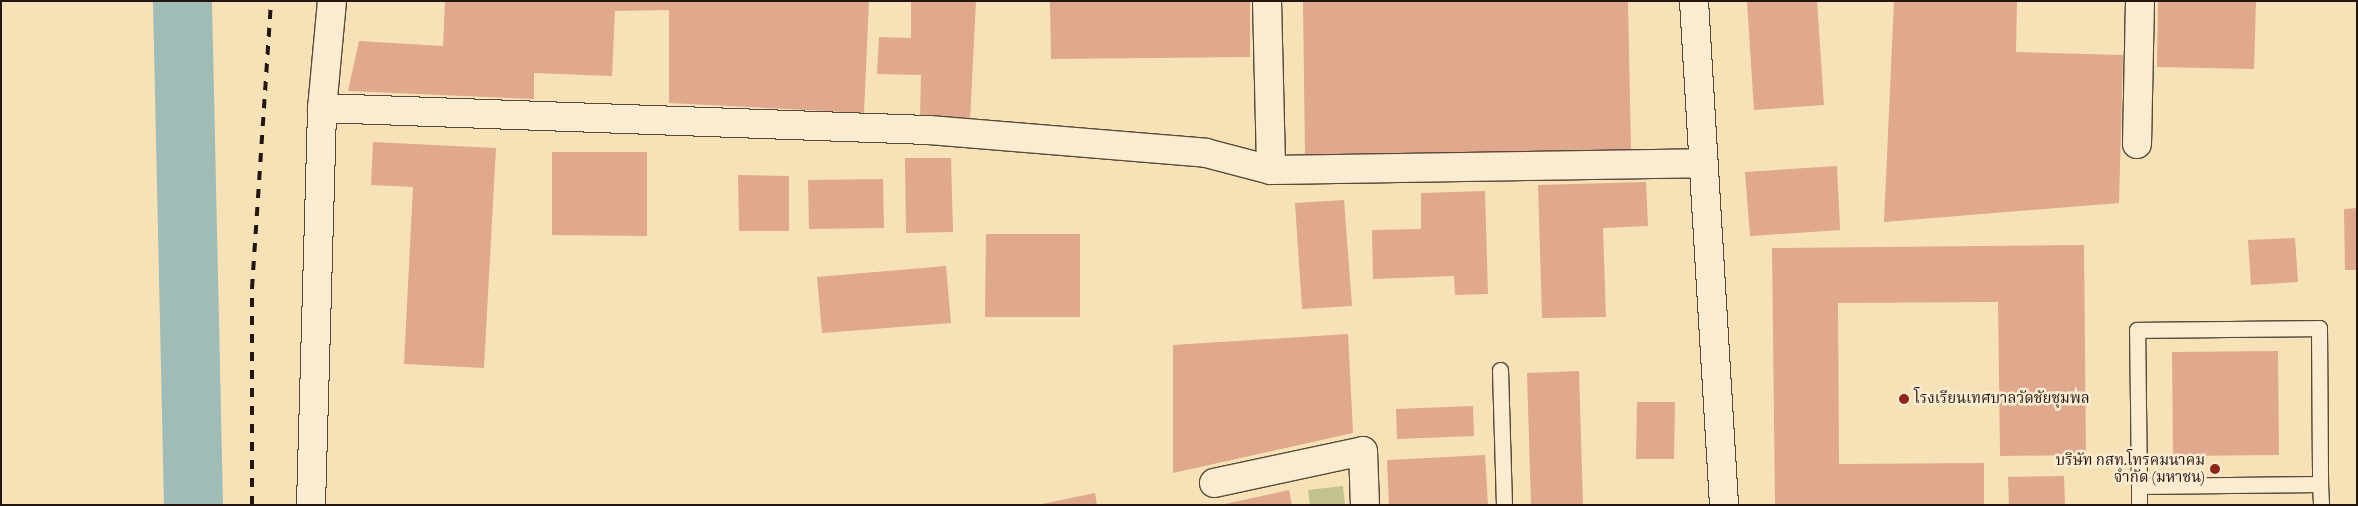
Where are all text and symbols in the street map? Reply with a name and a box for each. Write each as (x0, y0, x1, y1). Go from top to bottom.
place label: โรงเรียนเทศบาลวัดชัยชุมพล (1914, 390, 2090, 408)
marker: โรงเรียนเทศบาลวัดชัยชุมพล (1898, 393, 1910, 405)
place label: บริษัท กสท.โทรคมนาคม จำกัด (มหาชน) (2056, 451, 2205, 486)
marker: บริษัท กสท.โทรคมนาคม จำกัด (มหาชน) (2209, 463, 2221, 475)

